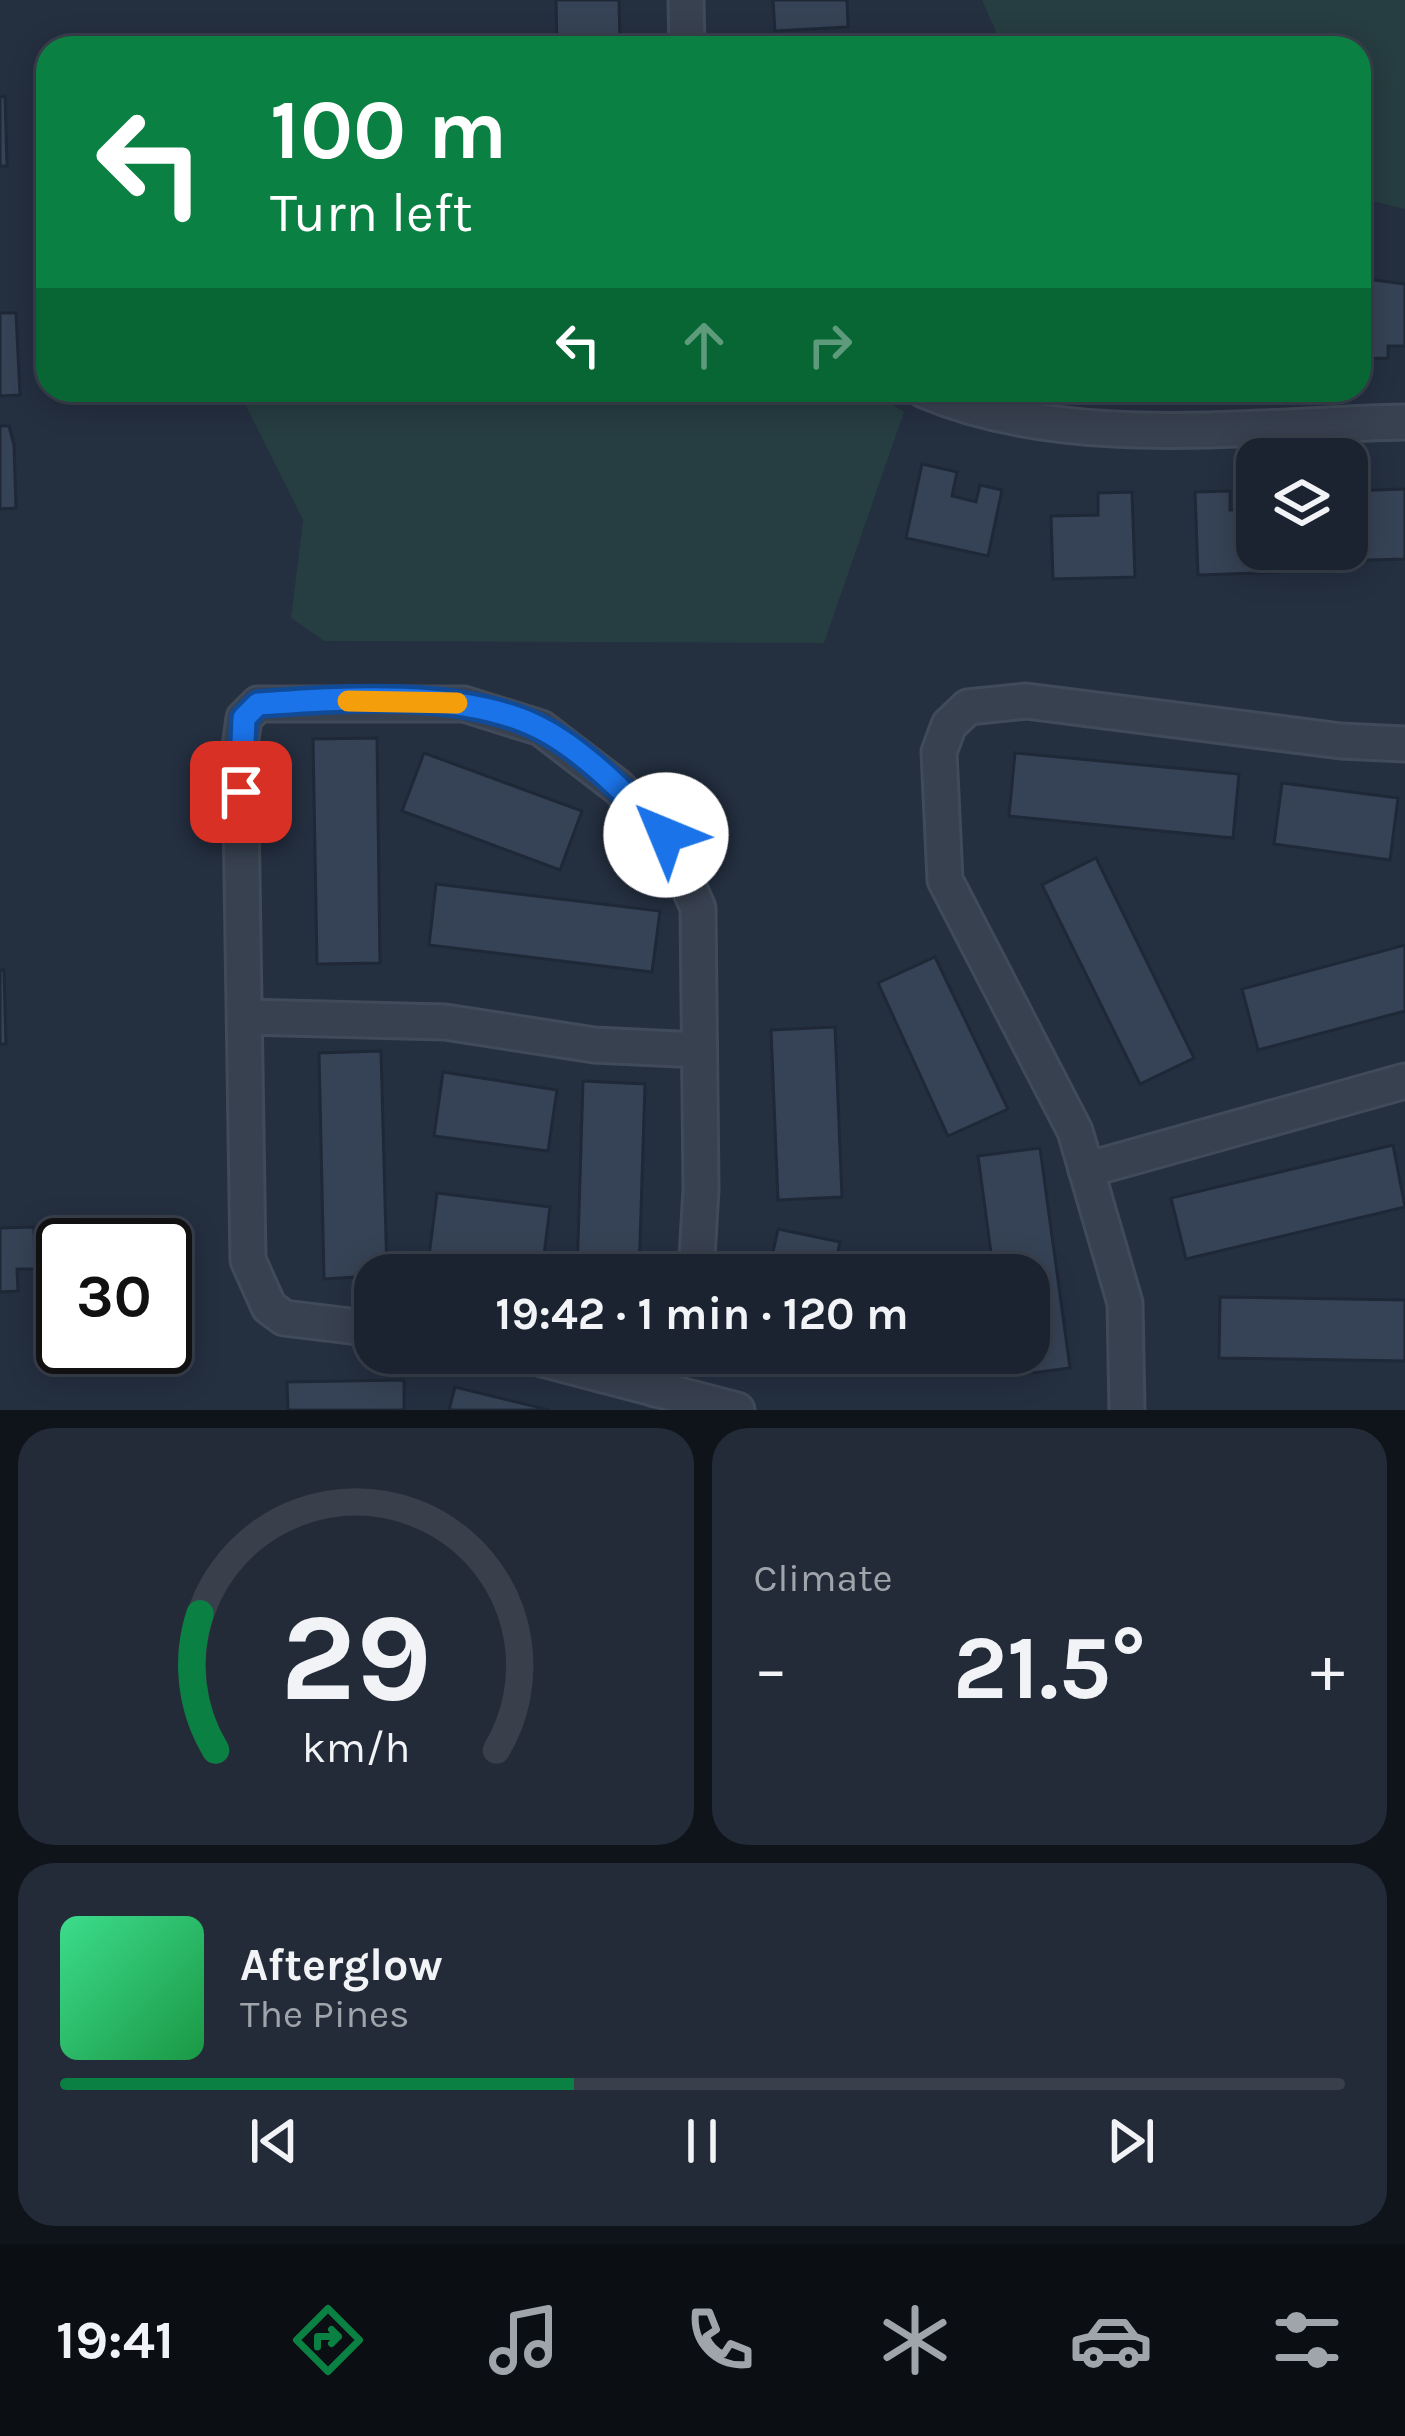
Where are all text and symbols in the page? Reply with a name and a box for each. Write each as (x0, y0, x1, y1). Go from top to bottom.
text: 100 m (270, 81, 507, 179)
icon: left (72, 84, 228, 240)
text: Turn left (270, 181, 473, 245)
icon: left (545, 312, 611, 378)
icon: ahead (671, 312, 737, 378)
icon: right (797, 312, 863, 378)
map controls (1236, 438, 1368, 570)
button: layers (1236, 438, 1368, 570)
pin (190, 741, 292, 843)
icon: arrive (208, 759, 274, 825)
position arrow (603, 772, 729, 898)
speed limit sign: 30 (36, 1218, 192, 1374)
text: 19:42 · 1 min · 120 m (495, 1288, 909, 1340)
text: Climate (754, 1555, 893, 1601)
text: 29 (280, 1585, 432, 1730)
text: 21.5° (953, 1615, 1146, 1721)
text: − (754, 1630, 788, 1708)
text: + (1310, 1630, 1345, 1708)
text: km/h (301, 1722, 410, 1772)
text: Afterglow (240, 1939, 443, 1991)
text: The Pines (240, 1991, 410, 2037)
icon: previous (241, 2108, 307, 2174)
icon: pause (669, 2108, 735, 2174)
icon: next (1098, 2108, 1164, 2174)
icon: directions (286, 2298, 370, 2382)
icon: music (482, 2298, 566, 2382)
icon: phone (678, 2298, 762, 2382)
icon: climate (873, 2298, 957, 2382)
icon: car (1069, 2298, 1153, 2382)
icon: filters (1265, 2298, 1349, 2382)
text: 19:41 (56, 2308, 174, 2372)

